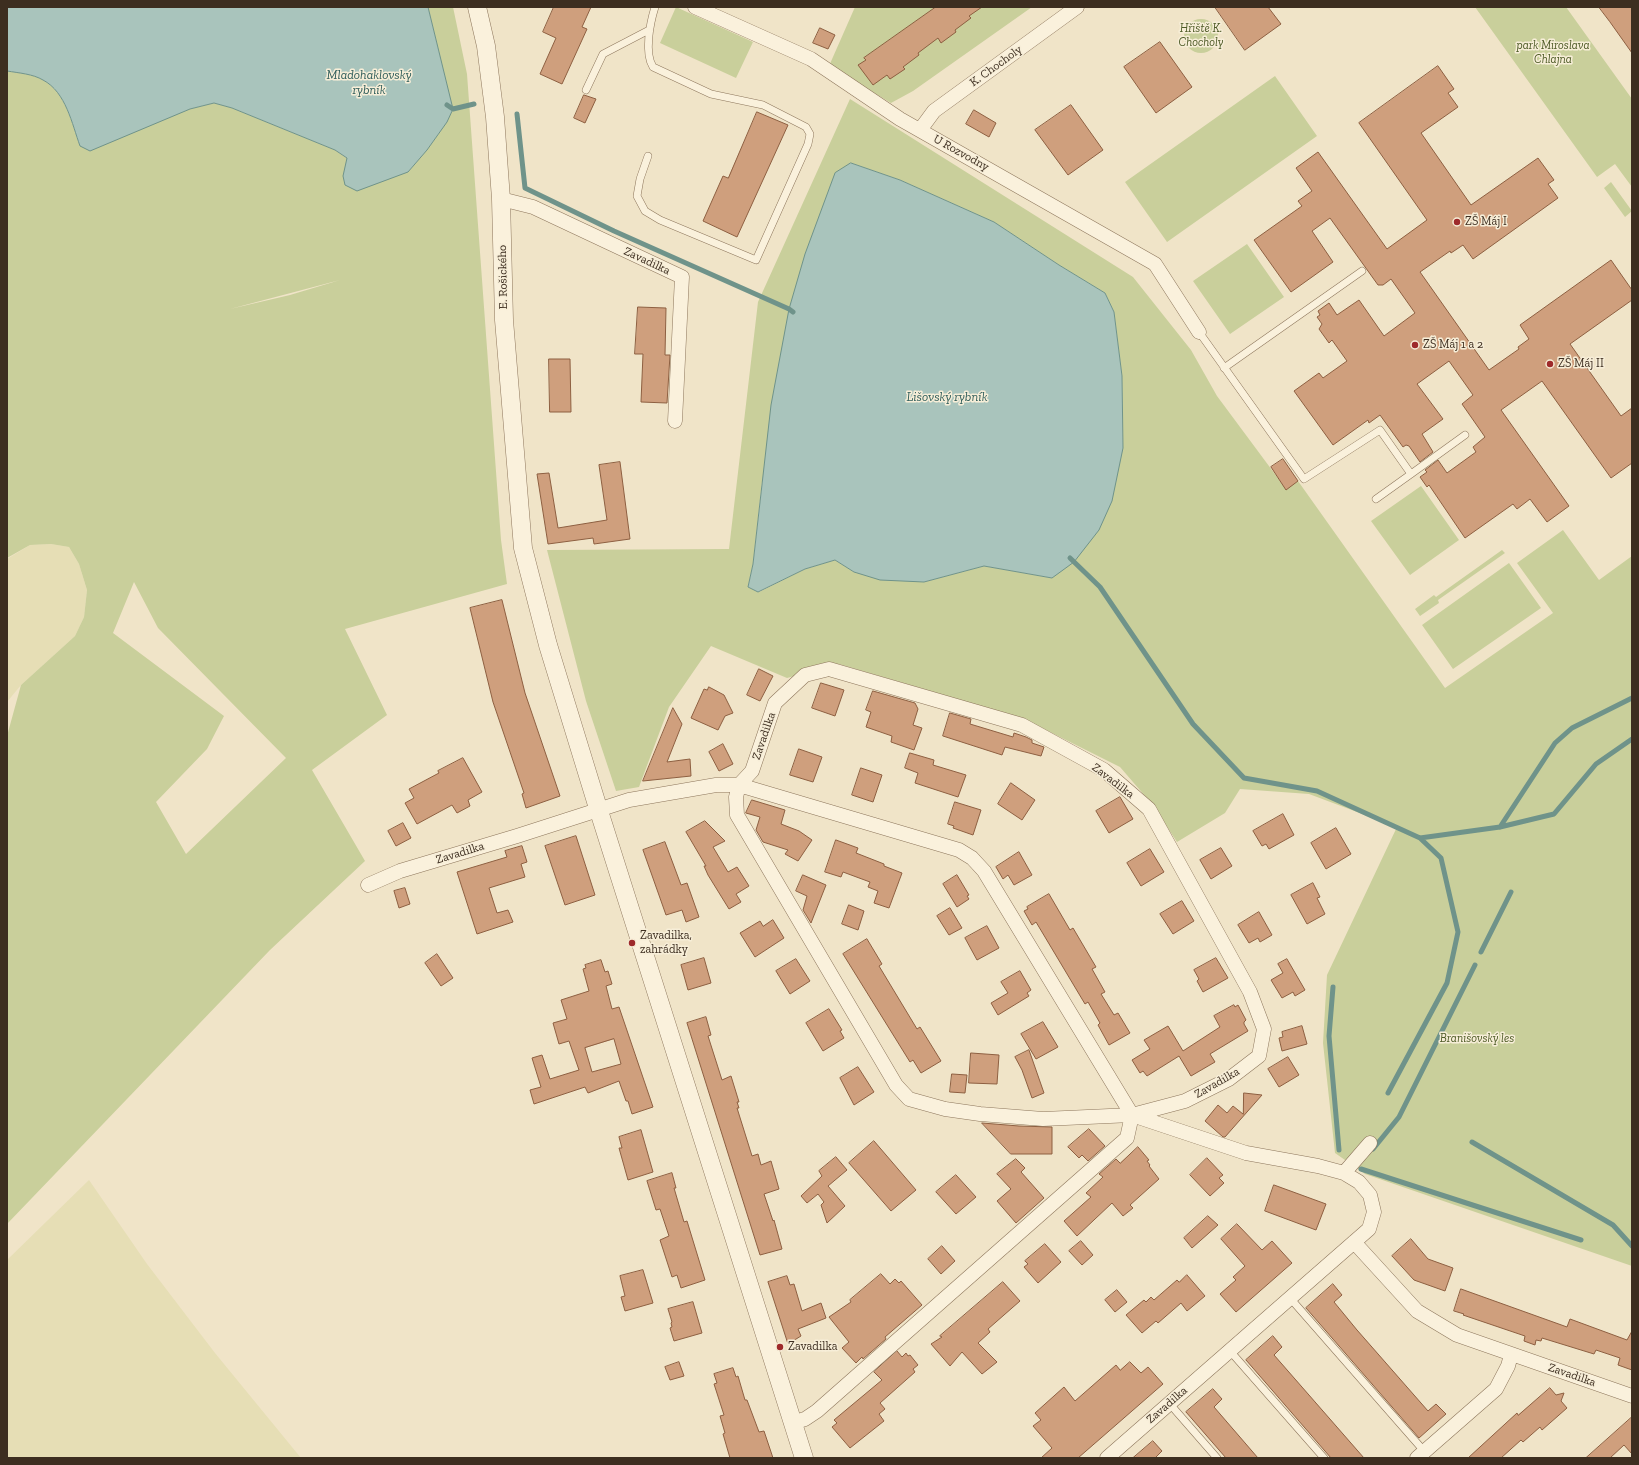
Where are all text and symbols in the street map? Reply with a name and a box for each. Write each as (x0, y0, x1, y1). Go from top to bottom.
park label: Hřiště K. Chocholy (1179, 22, 1223, 50)
park label: park Miroslava Chlajna (1517, 39, 1589, 67)
street label: K. Chocholy (967, 42, 1025, 90)
water label: Mladohaklovský rybník (326, 67, 412, 98)
street label: U Rozvodny (931, 132, 991, 174)
place label: ZŠ Máj I (1465, 215, 1507, 229)
marker: ZŠ Máj I (1452, 217, 1462, 227)
street label: Zavadilka (622, 244, 672, 278)
street label: E. Rošického (495, 245, 511, 309)
place label: ZŠ Máj 1 a 2 (1423, 338, 1483, 352)
marker: ZŠ Máj 1 a 2 (1410, 340, 1420, 350)
place label: ZŠ Máj II (1558, 357, 1604, 371)
marker: ZŠ Máj II (1545, 359, 1555, 369)
water label: Lišovský rybník (906, 389, 988, 405)
street label: Zavadilka (749, 710, 779, 762)
street label: Zavadilka (1089, 760, 1137, 802)
street label: Zavadilka (434, 839, 486, 867)
place label: Zavadilka, zahrádky (640, 929, 692, 957)
marker: Zavadilka, zahrádky (627, 938, 637, 948)
park label: Branišovský les (1440, 1032, 1514, 1046)
street label: Zavadilka (1192, 1064, 1242, 1102)
place label: Zavadilka (788, 1340, 838, 1354)
marker: Zavadilka (775, 1342, 785, 1352)
street label: Zavadilka (1546, 1360, 1598, 1390)
street label: Zavadilka (1144, 1383, 1190, 1427)

